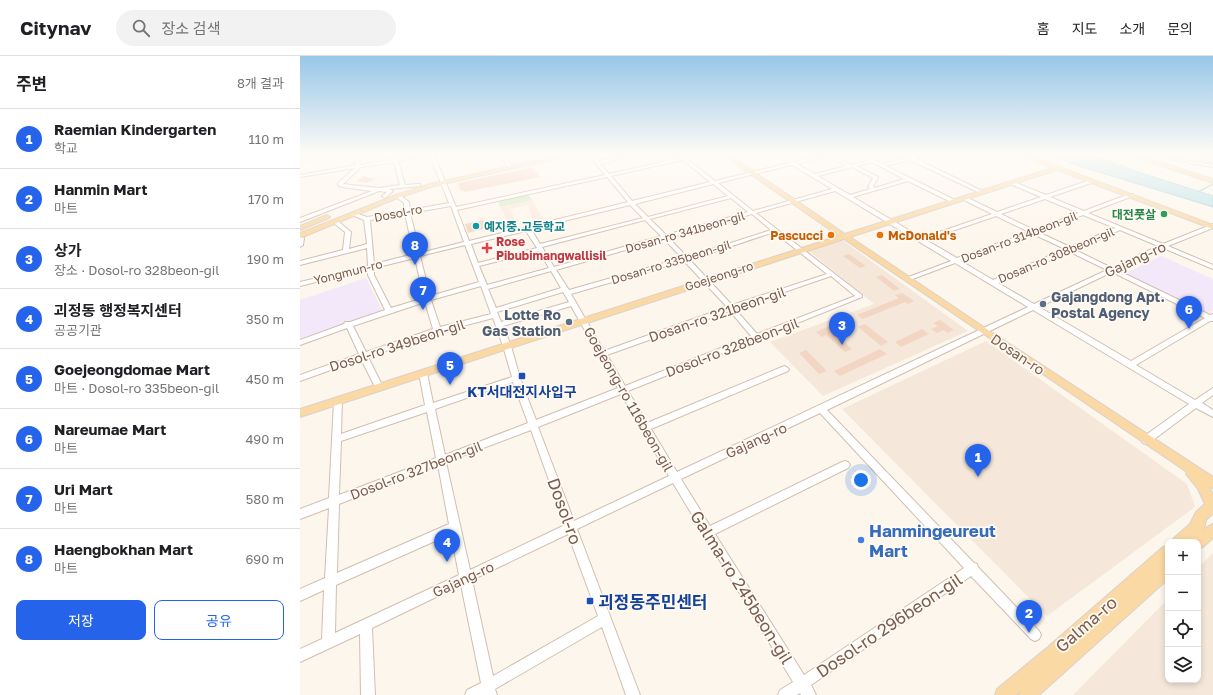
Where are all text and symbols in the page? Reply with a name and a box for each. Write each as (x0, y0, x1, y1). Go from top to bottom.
search box (116, 10, 396, 46)
text: Citynav (20, 16, 92, 39)
icon: search (130, 17, 152, 39)
text: 장소 검색 (162, 19, 220, 37)
text: 홈 (1037, 20, 1050, 37)
text: 지도 (1072, 20, 1097, 37)
text: 소개 (1119, 20, 1145, 37)
text: 문의 (1167, 20, 1193, 37)
text: 주변 (16, 73, 47, 94)
text: 8개 결과 (237, 75, 284, 91)
text: Raemian Kindergarten (54, 120, 216, 138)
text: 1 (26, 131, 32, 147)
text: 110 m (249, 131, 284, 147)
text: 학교 (54, 140, 78, 156)
text: Hanmin Mart (54, 180, 147, 198)
text: 2 (25, 191, 33, 207)
text: 170 m (248, 191, 284, 207)
text: 마트 (54, 200, 78, 216)
street label: Dosol-ro (373, 201, 423, 225)
place label: 대전풋살 (1112, 207, 1156, 222)
street label: Dosan-ro 341beon-gil (624, 208, 747, 256)
street label: Dosan-ro 314beon-gil (959, 208, 1079, 266)
marker: 대전풋살 (1159, 209, 1169, 219)
place label: 예지중.고등학교 (484, 219, 565, 234)
marker: 예지중.고등학교 (471, 221, 481, 231)
street label: Dosan-ro 308beon-gil (995, 224, 1117, 286)
place label: Pascucci (770, 228, 823, 243)
place label: McDonald's (888, 228, 957, 243)
marker: Pascucci (826, 230, 836, 240)
marker: McDonald's (875, 230, 885, 240)
pin: 8 (402, 232, 428, 265)
place label: Rose Pibubimangwallisil (496, 234, 607, 263)
street label: Dosan-ro 335beon-gil (609, 237, 733, 287)
street label: Gajang-ro (1102, 237, 1168, 281)
text: 상가 (54, 241, 82, 259)
marker: Rose Pibubimangwallisil (481, 242, 493, 254)
text: 3 (25, 251, 33, 267)
text: 190 m (247, 251, 284, 267)
street label: Yongmun-ro (312, 256, 384, 288)
street label: Goejeong-ro (683, 258, 755, 294)
text: 장소 · Dosol-ro 328beon-gil (54, 262, 219, 278)
pin: 7 (410, 277, 436, 310)
street label: Dosan-ro 321beon-gil (646, 283, 788, 345)
place label: Gajangdong Apt. Postal Agency (1051, 288, 1165, 321)
pin: 6 (1176, 296, 1202, 329)
marker: Gajangdong Apt. Postal Agency (1038, 299, 1048, 309)
text: 괴정동 행정복지센터 (54, 301, 182, 319)
place label: Lotte Ro Gas Station (482, 306, 561, 339)
text: 4 (25, 311, 33, 327)
text: 350 m (246, 311, 284, 327)
pin: 3 (829, 312, 855, 345)
street label: Dosol-ro 328beon-gil (663, 314, 801, 380)
street label: Dosol-ro 349beon-gil (327, 315, 467, 375)
marker: Lotte Ro Gas Station (564, 317, 574, 327)
text: 공공기관 (54, 322, 102, 338)
street label: Goejeong-ro 116beon-gil (581, 324, 677, 474)
street label: Dosan-ro (988, 330, 1048, 378)
pin: 5 (437, 352, 463, 385)
text: Goejeongdomae Mart (54, 360, 210, 378)
text: 5 (25, 371, 33, 387)
text: 450 m (246, 371, 284, 387)
marker: KT서대전지사입구 (517, 371, 527, 381)
text: 마트 · Dosol-ro 335beon-gil (54, 380, 219, 396)
place label: KT서대전지사입구 (467, 383, 577, 400)
street label: Gajang-ro (723, 418, 789, 462)
text: Nareumae Mart (54, 420, 166, 438)
text: 6 (25, 431, 33, 447)
text: 490 m (245, 431, 284, 447)
street label: Dosol-ro 327beon-gil (348, 437, 484, 503)
text: 마트 (54, 440, 78, 456)
pin: 1 (965, 444, 991, 477)
your location (851, 470, 871, 490)
street label: Dosol-ro (543, 475, 587, 547)
text: Uri Mart (54, 480, 113, 498)
text: 7 (25, 491, 33, 507)
text: 580 m (246, 491, 284, 507)
text: 마트 (54, 500, 78, 516)
street label: Galma-ro 245beon-gil (686, 506, 798, 668)
place label: Hanmingeureut Mart (869, 520, 996, 561)
pin: 4 (434, 529, 460, 562)
marker: Hanmingeureut Mart (856, 535, 866, 545)
map controls (1165, 539, 1201, 683)
button: + (1165, 539, 1201, 575)
text: Haengbokhan Mart (54, 540, 193, 558)
text: 8 (25, 551, 33, 567)
text: 690 m (245, 551, 284, 567)
street label: Gajang-ro (430, 557, 496, 601)
text: 마트 (54, 560, 78, 576)
street label: Dosol-ro 296beon-gil (812, 568, 966, 682)
button: − (1165, 575, 1201, 611)
place label: 괴정동주민센터 (598, 591, 707, 612)
street label: Galma-ro (1051, 592, 1121, 656)
marker: 괴정동주민센터 (585, 596, 595, 606)
button: 저장 (16, 600, 146, 640)
button: 공유 (154, 600, 284, 640)
pin: 2 (1016, 600, 1042, 633)
button: locate (1165, 611, 1201, 647)
button: layers (1165, 647, 1201, 683)

